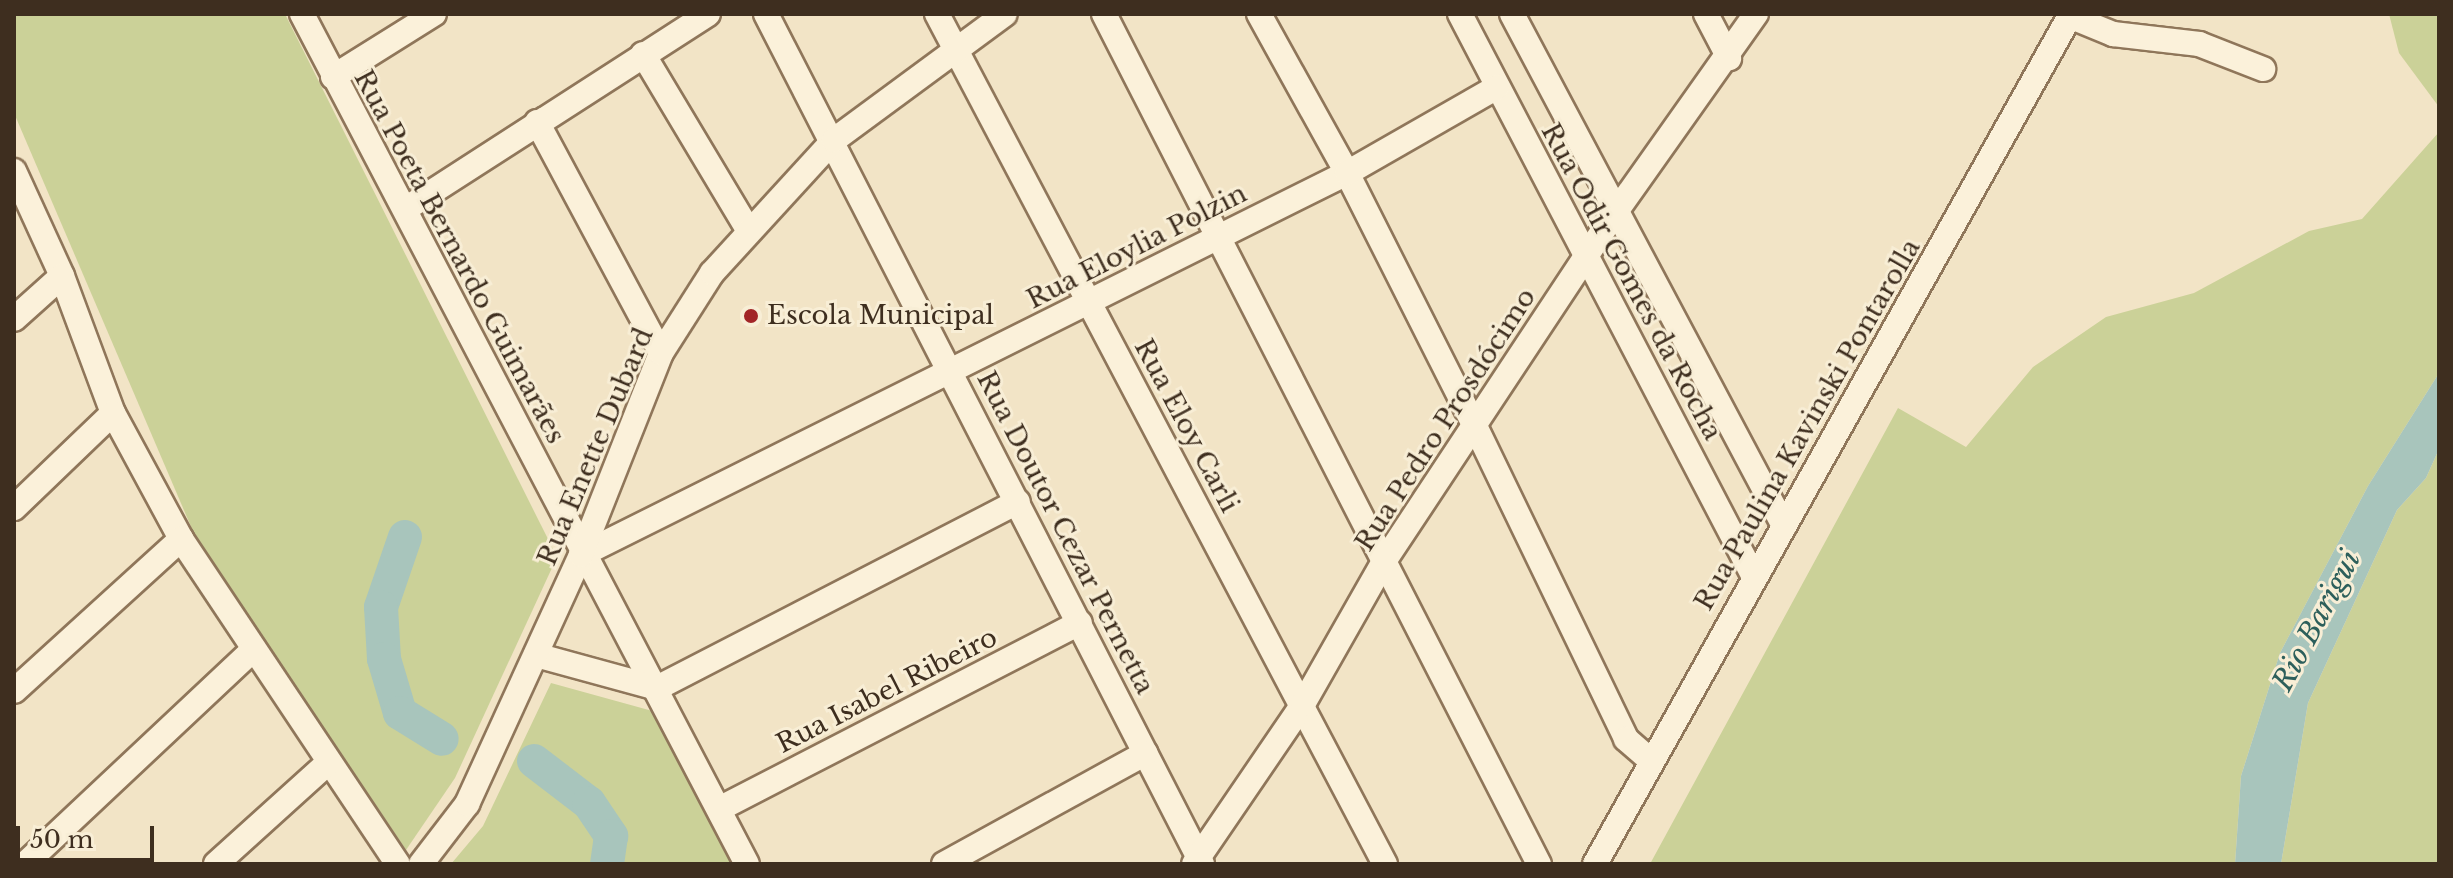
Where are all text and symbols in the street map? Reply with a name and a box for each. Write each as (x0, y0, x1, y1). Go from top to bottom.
street label: Rua Poeta Bernardo Guimarães (347, 65, 571, 449)
street label: Rua Odir Gomes da Rocha (1534, 118, 1728, 446)
street label: Rua Eloylia Polzin (1022, 178, 1252, 316)
street label: Rua Paulina Kavinski Pontarolla (1689, 234, 1927, 616)
street label: Rua Pedro Prosdócimo (1349, 283, 1543, 557)
place label: Escola Municipal (767, 300, 994, 332)
marker: Escola Municipal (742, 307, 760, 325)
street label: Rua Enette Dubard (532, 324, 660, 570)
street label: Rua Eloy Carli (1127, 334, 1245, 518)
street label: Rua Doutor Cezar Pernetta (969, 366, 1161, 700)
water label: Rio Barigui (2266, 545, 2368, 697)
street label: Rua Isabel Ribeiro (771, 622, 1003, 760)
scale bar (20, 810, 158, 860)
text: 50 m (30, 825, 93, 854)

